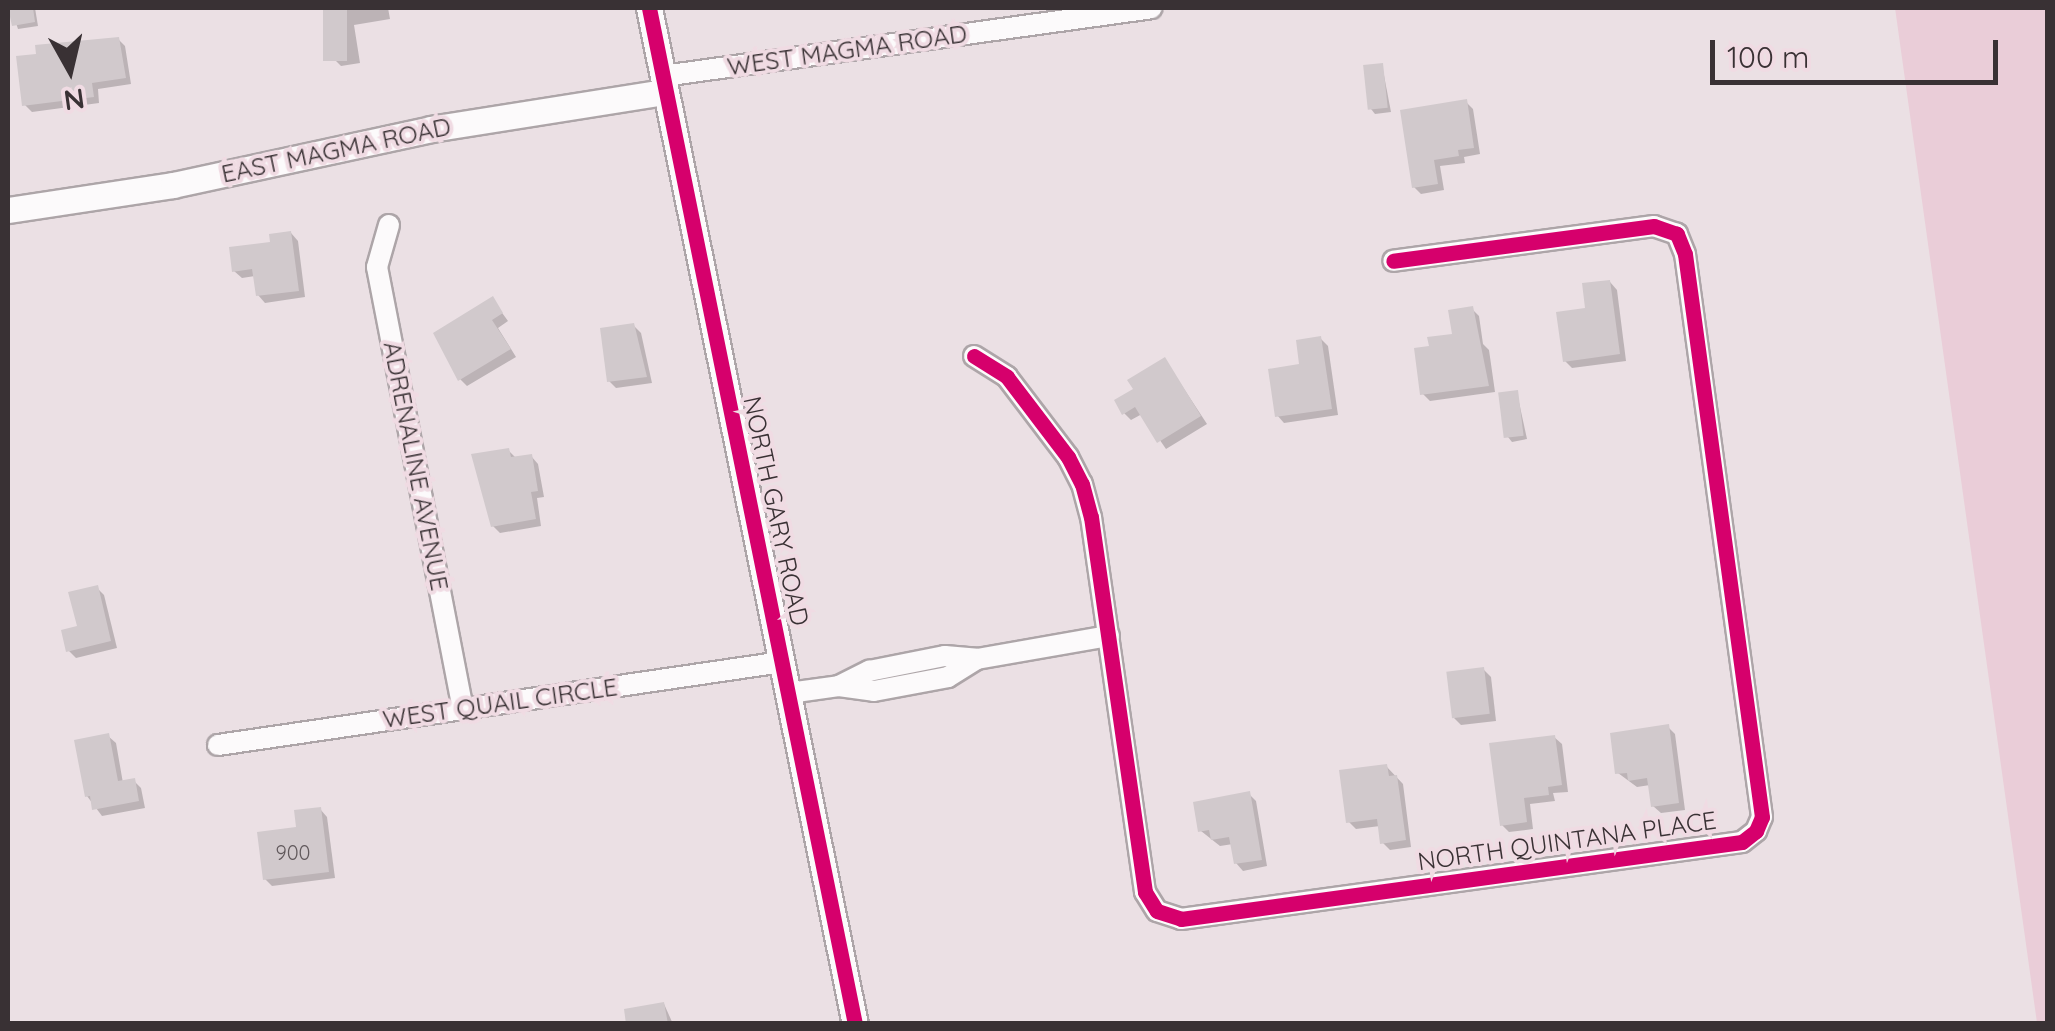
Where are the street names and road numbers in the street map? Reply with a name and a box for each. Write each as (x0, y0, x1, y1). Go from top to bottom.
street label: WEST MAGMA ROAD (725, 18, 969, 82)
street label: EAST MAGMA ROAD (219, 111, 453, 189)
street label: ADRENALINE AVENUE (377, 339, 455, 593)
street label: NORTH GARY ROAD (737, 393, 815, 629)
street label: WEST QUAIL CIRCLE (381, 672, 619, 734)
street label: NORTH QUINTANA PLACE (1416, 805, 1718, 877)

